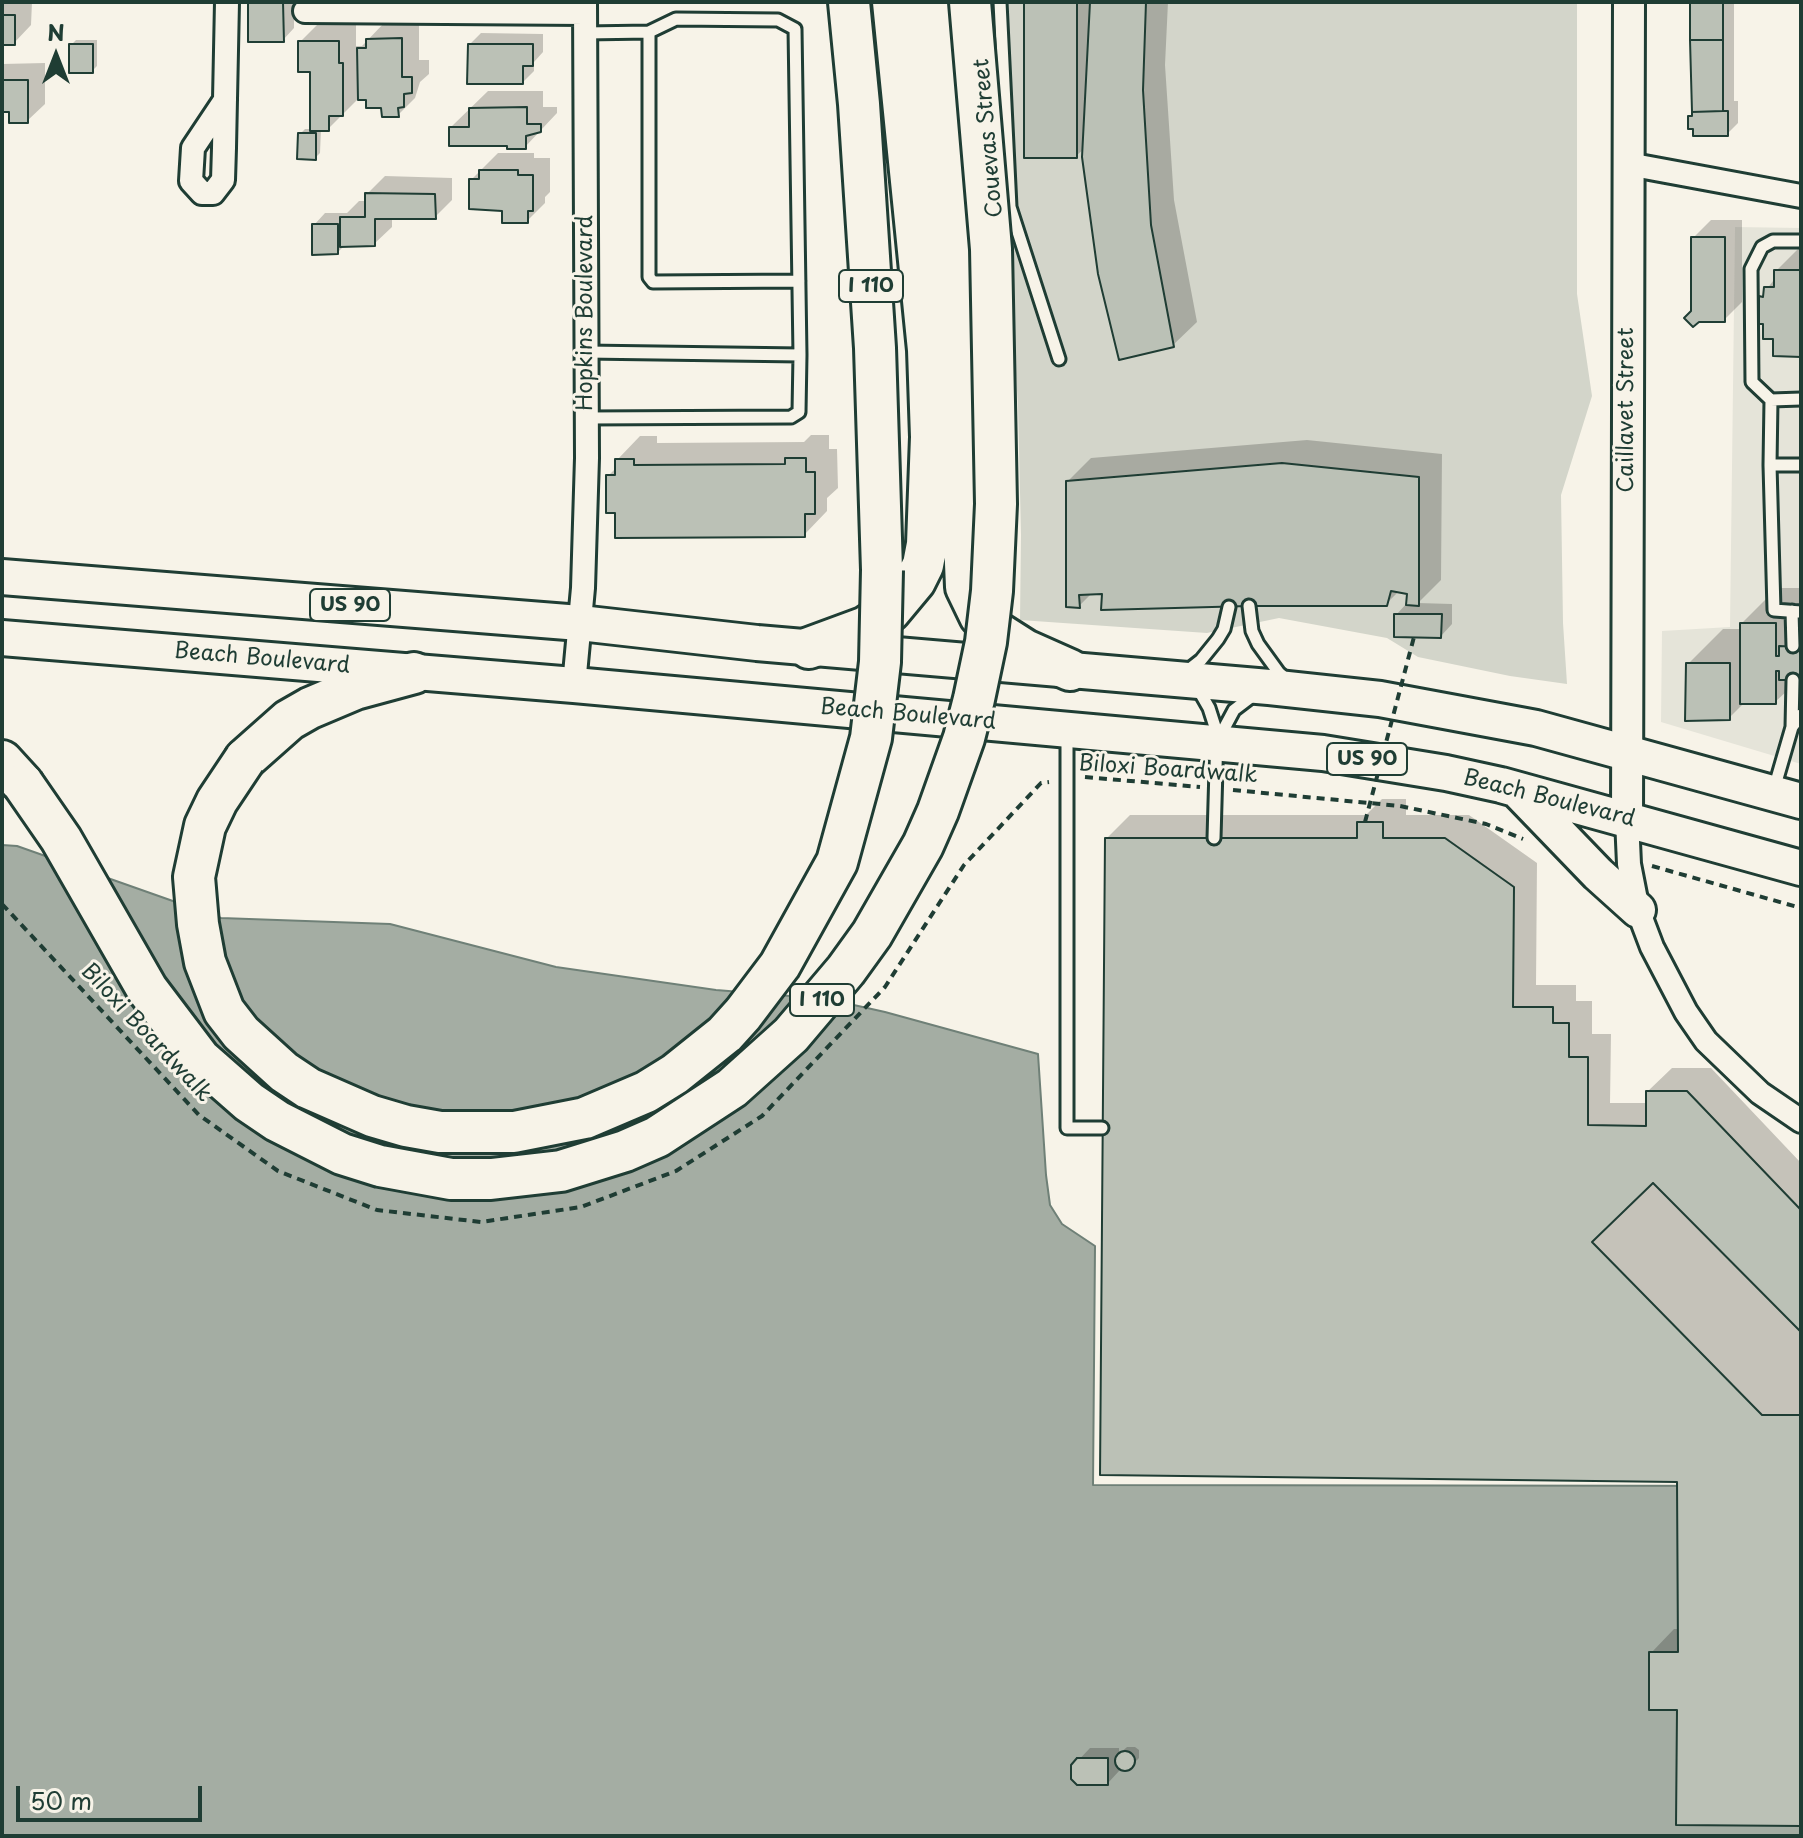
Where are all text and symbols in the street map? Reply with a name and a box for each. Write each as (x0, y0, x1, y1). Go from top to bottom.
text: N (47, 15, 65, 48)
north arrow (16, 16, 96, 96)
street label: Couevas Street (969, 57, 1009, 219)
street label: Hopkins Boulevard (573, 215, 599, 411)
road number: I 110 (839, 270, 903, 302)
street label: Caillavet Street (1614, 327, 1640, 493)
road number: US 90 (310, 589, 390, 621)
street label: Beach Boulevard (173, 638, 351, 680)
street label: Beach Boulevard (819, 694, 997, 736)
road number: US 90 (1327, 743, 1407, 775)
street label: Biloxi Boardwalk (1077, 751, 1259, 789)
street label: Beach Boulevard (1460, 765, 1638, 833)
street label: Biloxi Boardwalk (75, 958, 217, 1108)
road number: I 110 (790, 984, 854, 1016)
scale bar (20, 1770, 206, 1820)
text: 50 m (30, 1782, 92, 1818)

